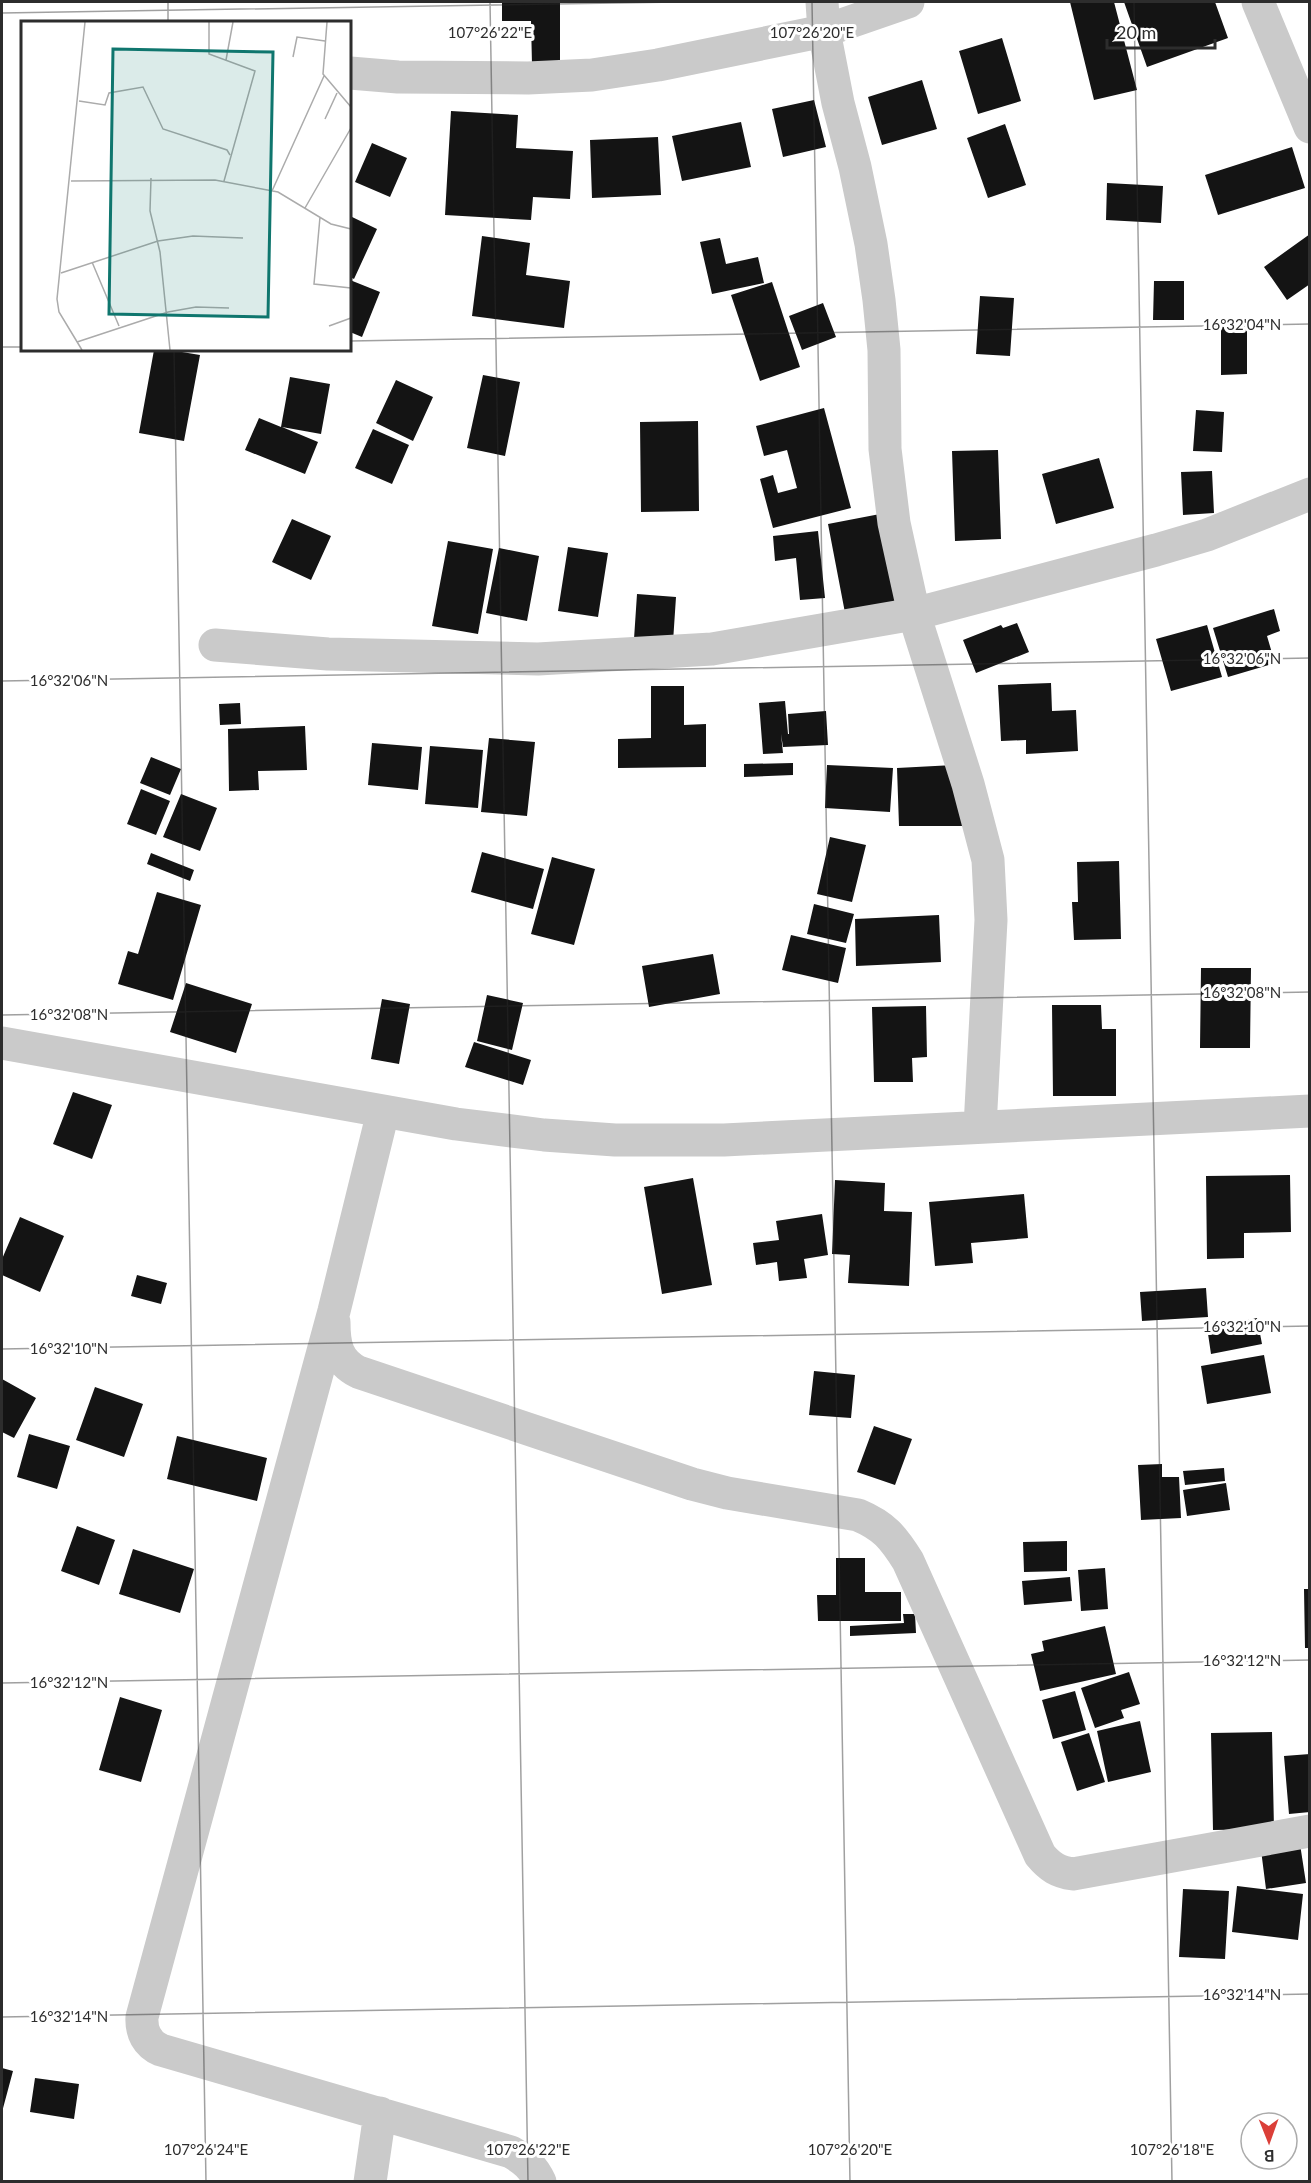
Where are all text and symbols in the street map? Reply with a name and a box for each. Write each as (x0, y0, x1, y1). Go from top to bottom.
scale bar (1107, 12, 1215, 50)
inset map (21, 21, 351, 351)
text: 20 m (1116, 21, 1156, 43)
text: 107°26'22"E (448, 23, 532, 41)
text: 107°26'20"E (770, 23, 854, 41)
text: 16°32'04"N (1203, 315, 1281, 333)
text: 16°32'06"N (1203, 649, 1281, 667)
text: 16°32'06"N (30, 671, 108, 689)
text: 16°32'08"N (1203, 983, 1281, 1001)
text: 16°32'08"N (30, 1005, 108, 1023)
text: 16°32'10"N (1203, 1317, 1281, 1335)
text: 16°32'10"N (30, 1339, 108, 1357)
text: 16°32'12"N (1203, 1651, 1281, 1669)
text: 16°32'12"N (30, 1673, 108, 1691)
text: 16°32'14"N (1203, 1985, 1281, 2003)
text: 16°32'14"N (30, 2007, 108, 2025)
north arrow (1239, 2111, 1299, 2171)
text: 107°26'24"E (164, 2140, 248, 2158)
text: 107°26'22"E (486, 2140, 570, 2158)
text: 107°26'20"E (808, 2140, 892, 2158)
text: 107°26'18"E (1130, 2140, 1214, 2158)
text: B (1264, 2147, 1275, 2166)

